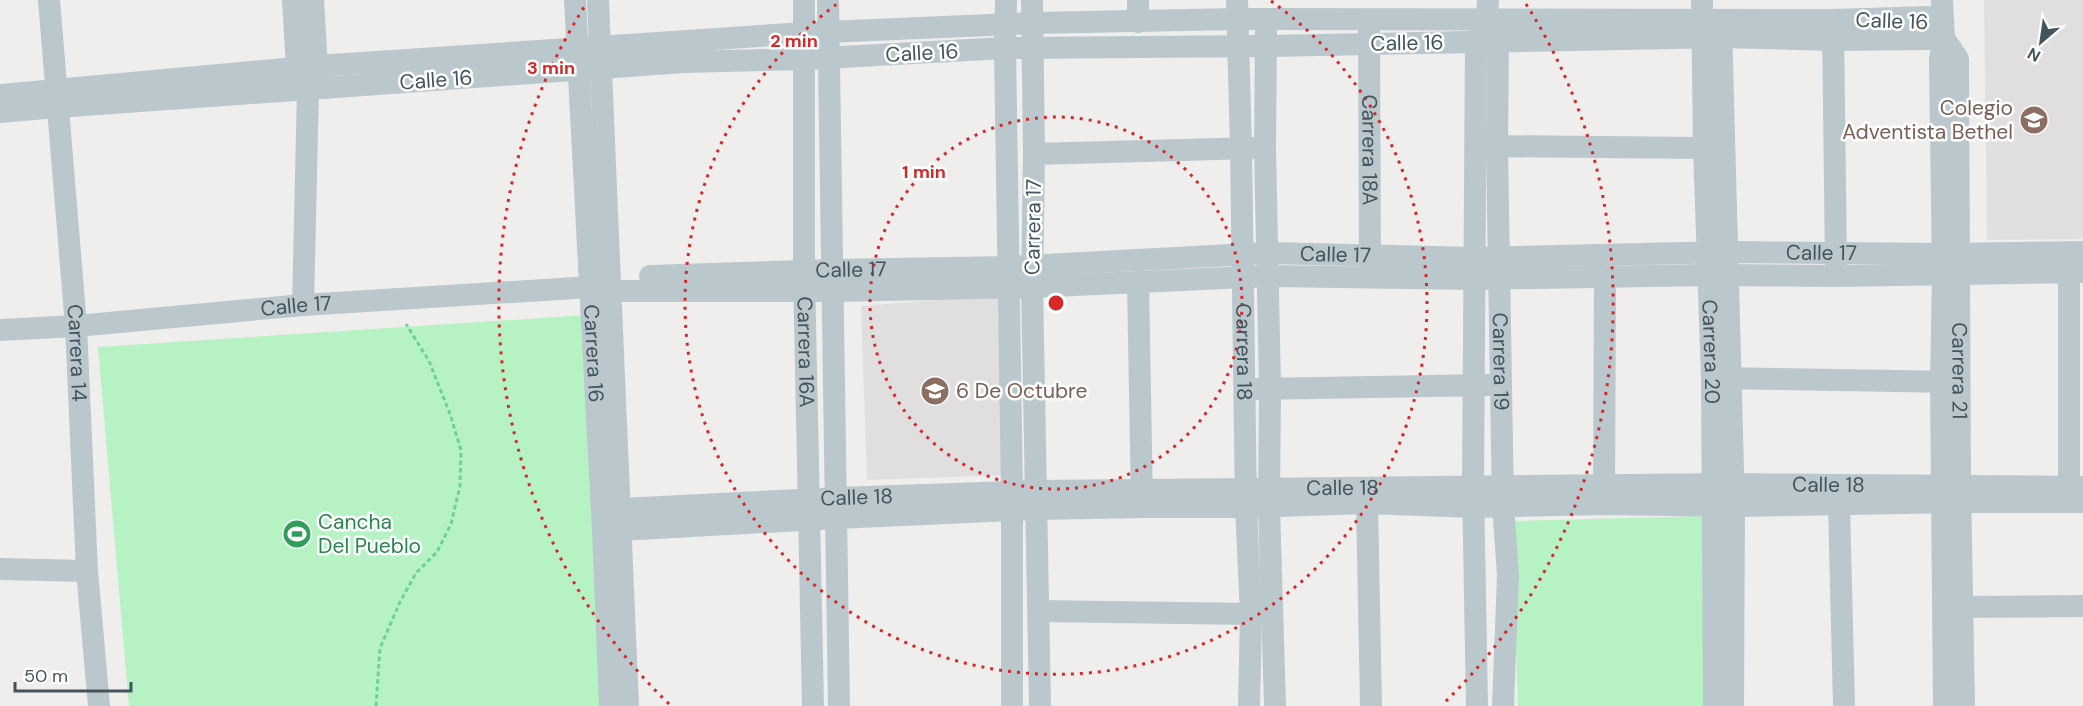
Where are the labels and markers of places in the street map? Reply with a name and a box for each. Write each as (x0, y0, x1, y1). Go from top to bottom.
place label: Colegio Adventista Bethel (1842, 94, 2013, 146)
school or university icon: Colegio Adventista Bethel (2018, 104, 2050, 136)
centre of rings (1046, 293, 1066, 313)
school or university icon: 6 De Octubre (919, 375, 951, 407)
place label: 6 De Octubre (956, 377, 1087, 405)
place label: Cancha Del Pueblo (318, 508, 421, 560)
sports icon: Cancha Del Pueblo (281, 518, 313, 550)

